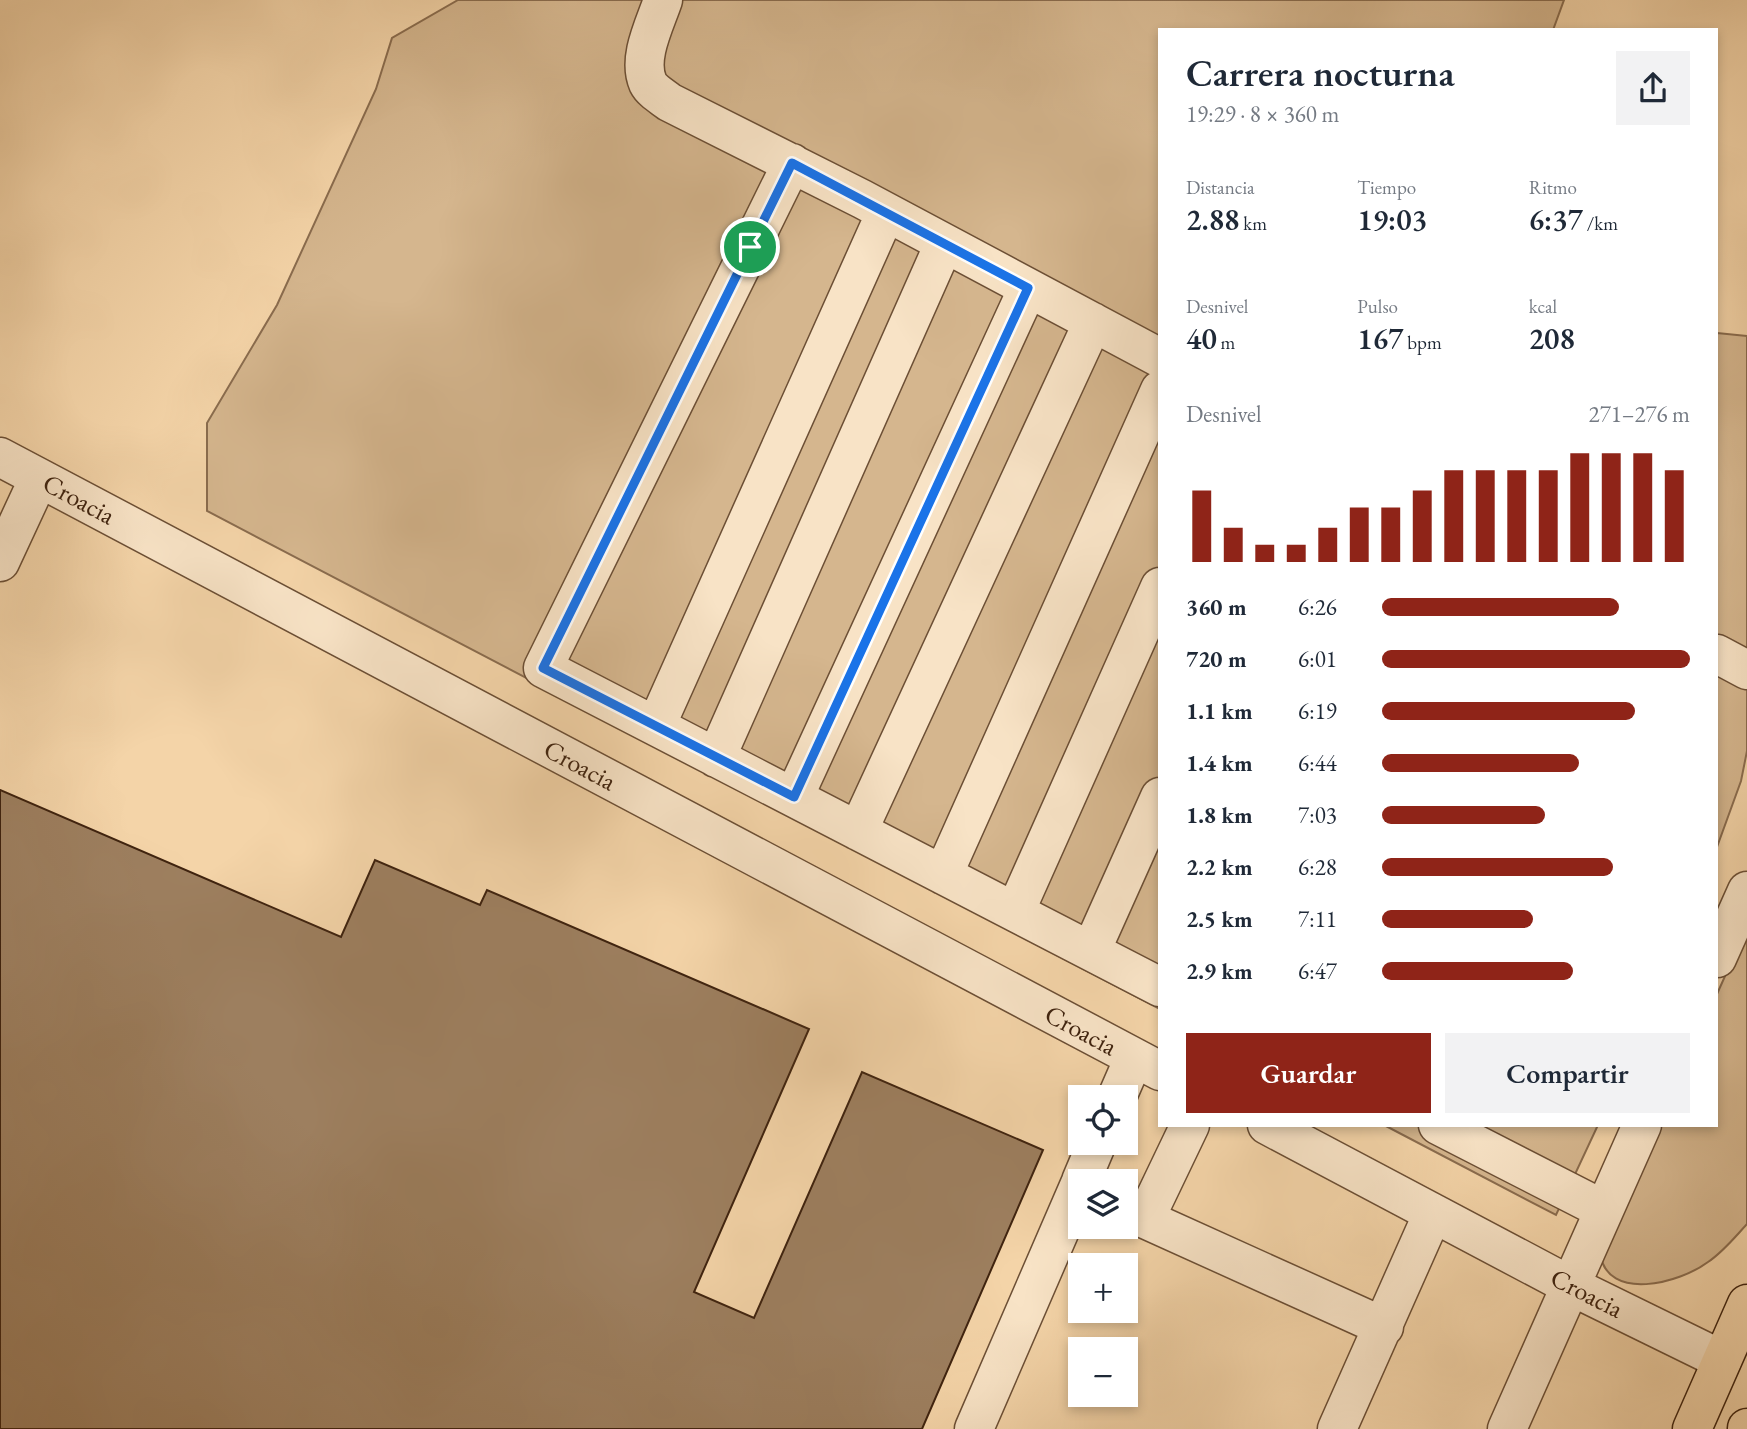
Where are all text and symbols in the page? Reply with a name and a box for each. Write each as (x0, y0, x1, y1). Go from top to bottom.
text: Carrera nocturna (1186, 48, 1455, 97)
button: share (1616, 51, 1690, 125)
text: 19:29 · 8 × 360 m (1186, 99, 1339, 129)
text: Distancia (1186, 175, 1255, 200)
text: Tiempo (1357, 175, 1416, 200)
text: Ritmo (1529, 175, 1577, 200)
text: 2.88 (1186, 200, 1239, 239)
text: 19:03 (1357, 200, 1427, 239)
text: 6:37 (1529, 200, 1583, 239)
text: km (1239, 211, 1267, 236)
text: /km (1583, 211, 1618, 236)
pin (720, 217, 780, 277)
icon: arrive (731, 228, 769, 266)
text: Desnivel (1186, 294, 1248, 319)
text: Pulso (1357, 294, 1398, 319)
text: kcal (1529, 294, 1557, 319)
text: 40 (1186, 319, 1217, 358)
text: 167 (1357, 319, 1404, 358)
text: 208 (1529, 319, 1575, 358)
text: m (1217, 330, 1235, 355)
text: bpm (1404, 330, 1442, 355)
text: Desnivel (1186, 399, 1262, 429)
text: 271–276 m (1589, 399, 1690, 429)
street label: Croacia (37, 466, 122, 532)
text: 360 m (1186, 592, 1247, 622)
text: 6:26 (1298, 592, 1337, 622)
text: 720 m (1186, 644, 1247, 674)
text: 6:01 (1298, 644, 1337, 674)
text: 1.1 km (1186, 696, 1253, 726)
text: 6:19 (1298, 696, 1337, 726)
street label: Croacia (538, 732, 623, 798)
text: 1.4 km (1186, 748, 1253, 778)
text: 6:44 (1298, 748, 1337, 778)
text: 1.8 km (1186, 800, 1253, 830)
text: 7:03 (1298, 800, 1337, 830)
text: 2.2 km (1186, 852, 1253, 882)
text: 6:28 (1298, 852, 1337, 882)
text: 2.5 km (1186, 904, 1253, 934)
text: 7:11 (1298, 904, 1337, 934)
text: 2.9 km (1186, 956, 1253, 986)
text: 6:47 (1298, 956, 1337, 986)
street label: Croacia (1039, 997, 1124, 1063)
button: Guardar (1186, 1033, 1431, 1113)
button: Compartir (1445, 1033, 1690, 1113)
map controls (1068, 1085, 1138, 1407)
button: locate (1068, 1085, 1138, 1155)
button: layers (1068, 1169, 1138, 1239)
button: + (1068, 1253, 1138, 1323)
street label: Croacia (1545, 1260, 1630, 1326)
button: − (1068, 1337, 1138, 1407)

